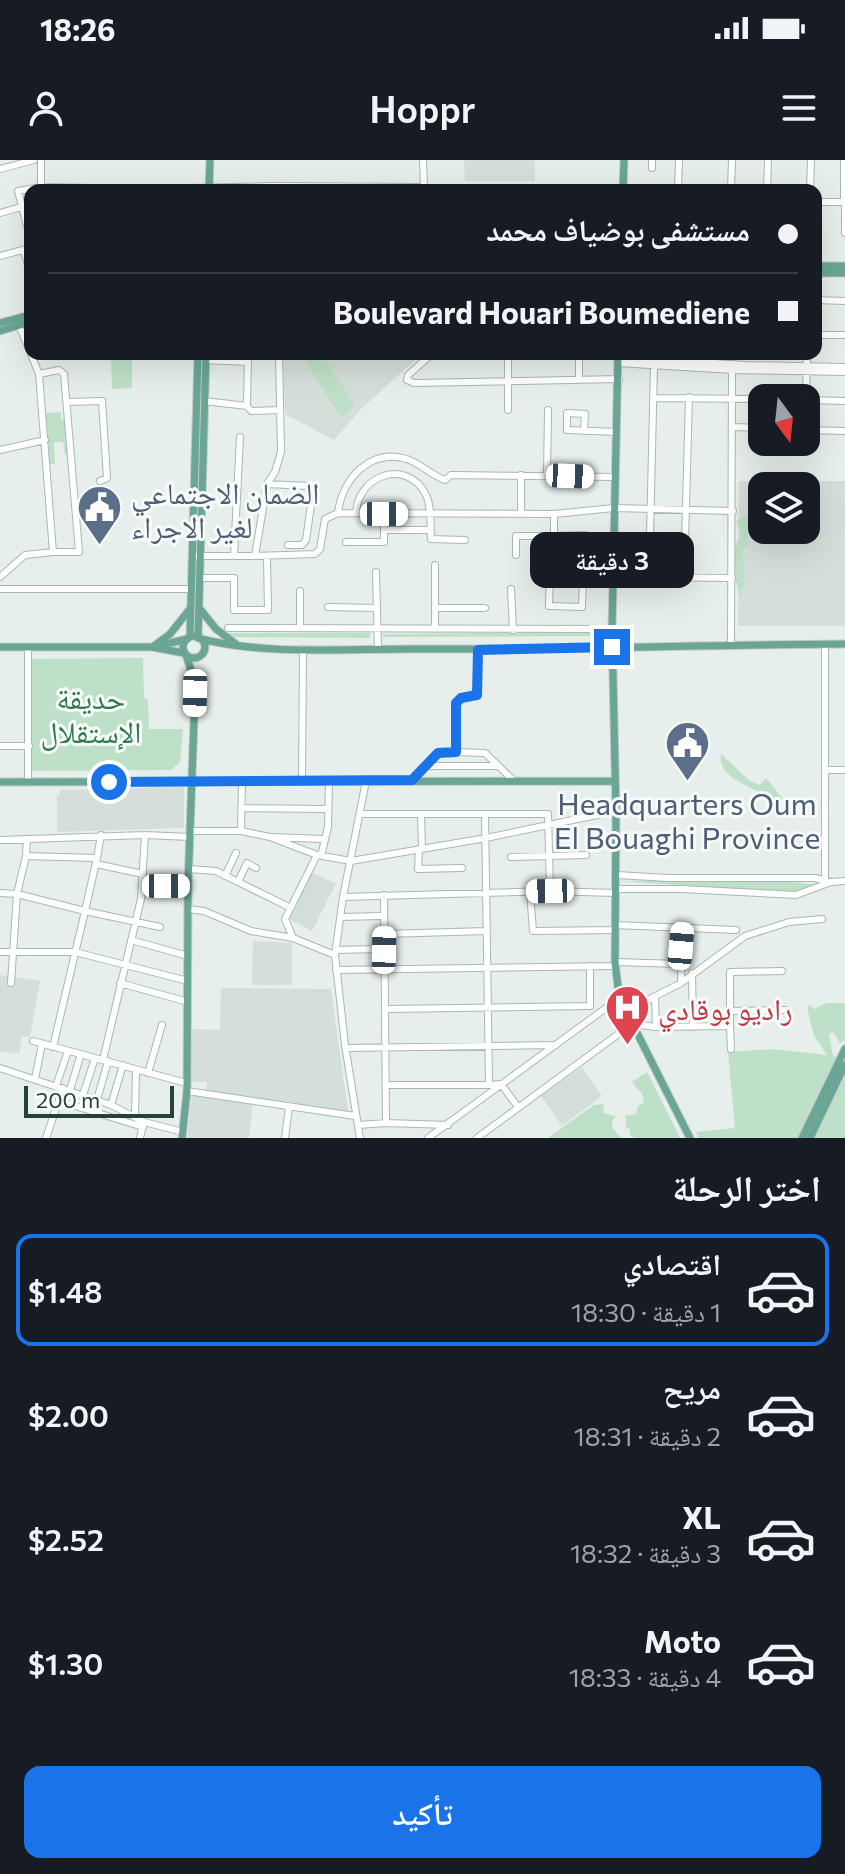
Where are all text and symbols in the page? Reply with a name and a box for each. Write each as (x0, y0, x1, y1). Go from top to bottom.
text: 18:26 (40, 10, 115, 47)
icon: person (24, 86, 68, 130)
text: Hoppr (370, 86, 475, 130)
icon: menu (777, 86, 821, 130)
text: مستشفى بوضياف محمد (486, 210, 750, 247)
text: Boulevard Houari Boumediene (333, 293, 750, 330)
north arrow (748, 384, 820, 456)
map controls (748, 384, 820, 544)
car (546, 463, 594, 489)
button: layers (748, 472, 820, 544)
place label: الضمان الاجتماعي لغير الاجراء (131, 473, 319, 544)
public building icon: الضمان الاجتماعي لغير الاجراء (76, 484, 124, 547)
car (360, 502, 408, 526)
callout: 3 دقيقة (530, 531, 694, 587)
text: 3 دقيقة (575, 544, 649, 575)
route end (594, 629, 630, 665)
car (183, 669, 207, 717)
park label: حديقة الإستقلال (41, 678, 141, 751)
public building icon: Headquarters Oum El Bouaghi Province (663, 720, 711, 783)
route start (91, 764, 127, 800)
place label: Headquarters Oum El Bouaghi Province (554, 784, 820, 855)
car (142, 874, 190, 898)
car (526, 879, 574, 903)
car (667, 921, 695, 971)
car (372, 926, 396, 974)
hospital icon: راديو بوقادي (603, 983, 651, 1046)
place label: راديو بوقادي (658, 989, 793, 1033)
scale bar (24, 1082, 174, 1118)
text: 200 m (36, 1086, 100, 1113)
text: اختر الرحلة (672, 1164, 821, 1208)
text: اقتصادي (623, 1244, 721, 1281)
icon: car (745, 1254, 817, 1326)
text: $1.48 (28, 1272, 103, 1309)
text: 1 دقيقة · 18:30 (571, 1296, 721, 1327)
text: مريح (663, 1368, 721, 1405)
icon: car (745, 1378, 817, 1450)
text: $2.00 (28, 1396, 109, 1433)
text: 2 دقيقة · 18:31 (574, 1420, 721, 1451)
text: XL (682, 1498, 721, 1535)
icon: car (745, 1502, 817, 1574)
text: $2.52 (28, 1520, 104, 1557)
text: 3 دقيقة · 18:32 (570, 1537, 721, 1568)
text: Moto (644, 1622, 721, 1659)
icon: car (745, 1626, 817, 1698)
text: $1.30 (28, 1644, 103, 1681)
text: 4 دقيقة · 18:33 (569, 1661, 721, 1692)
button: تأكيد (24, 1766, 821, 1858)

